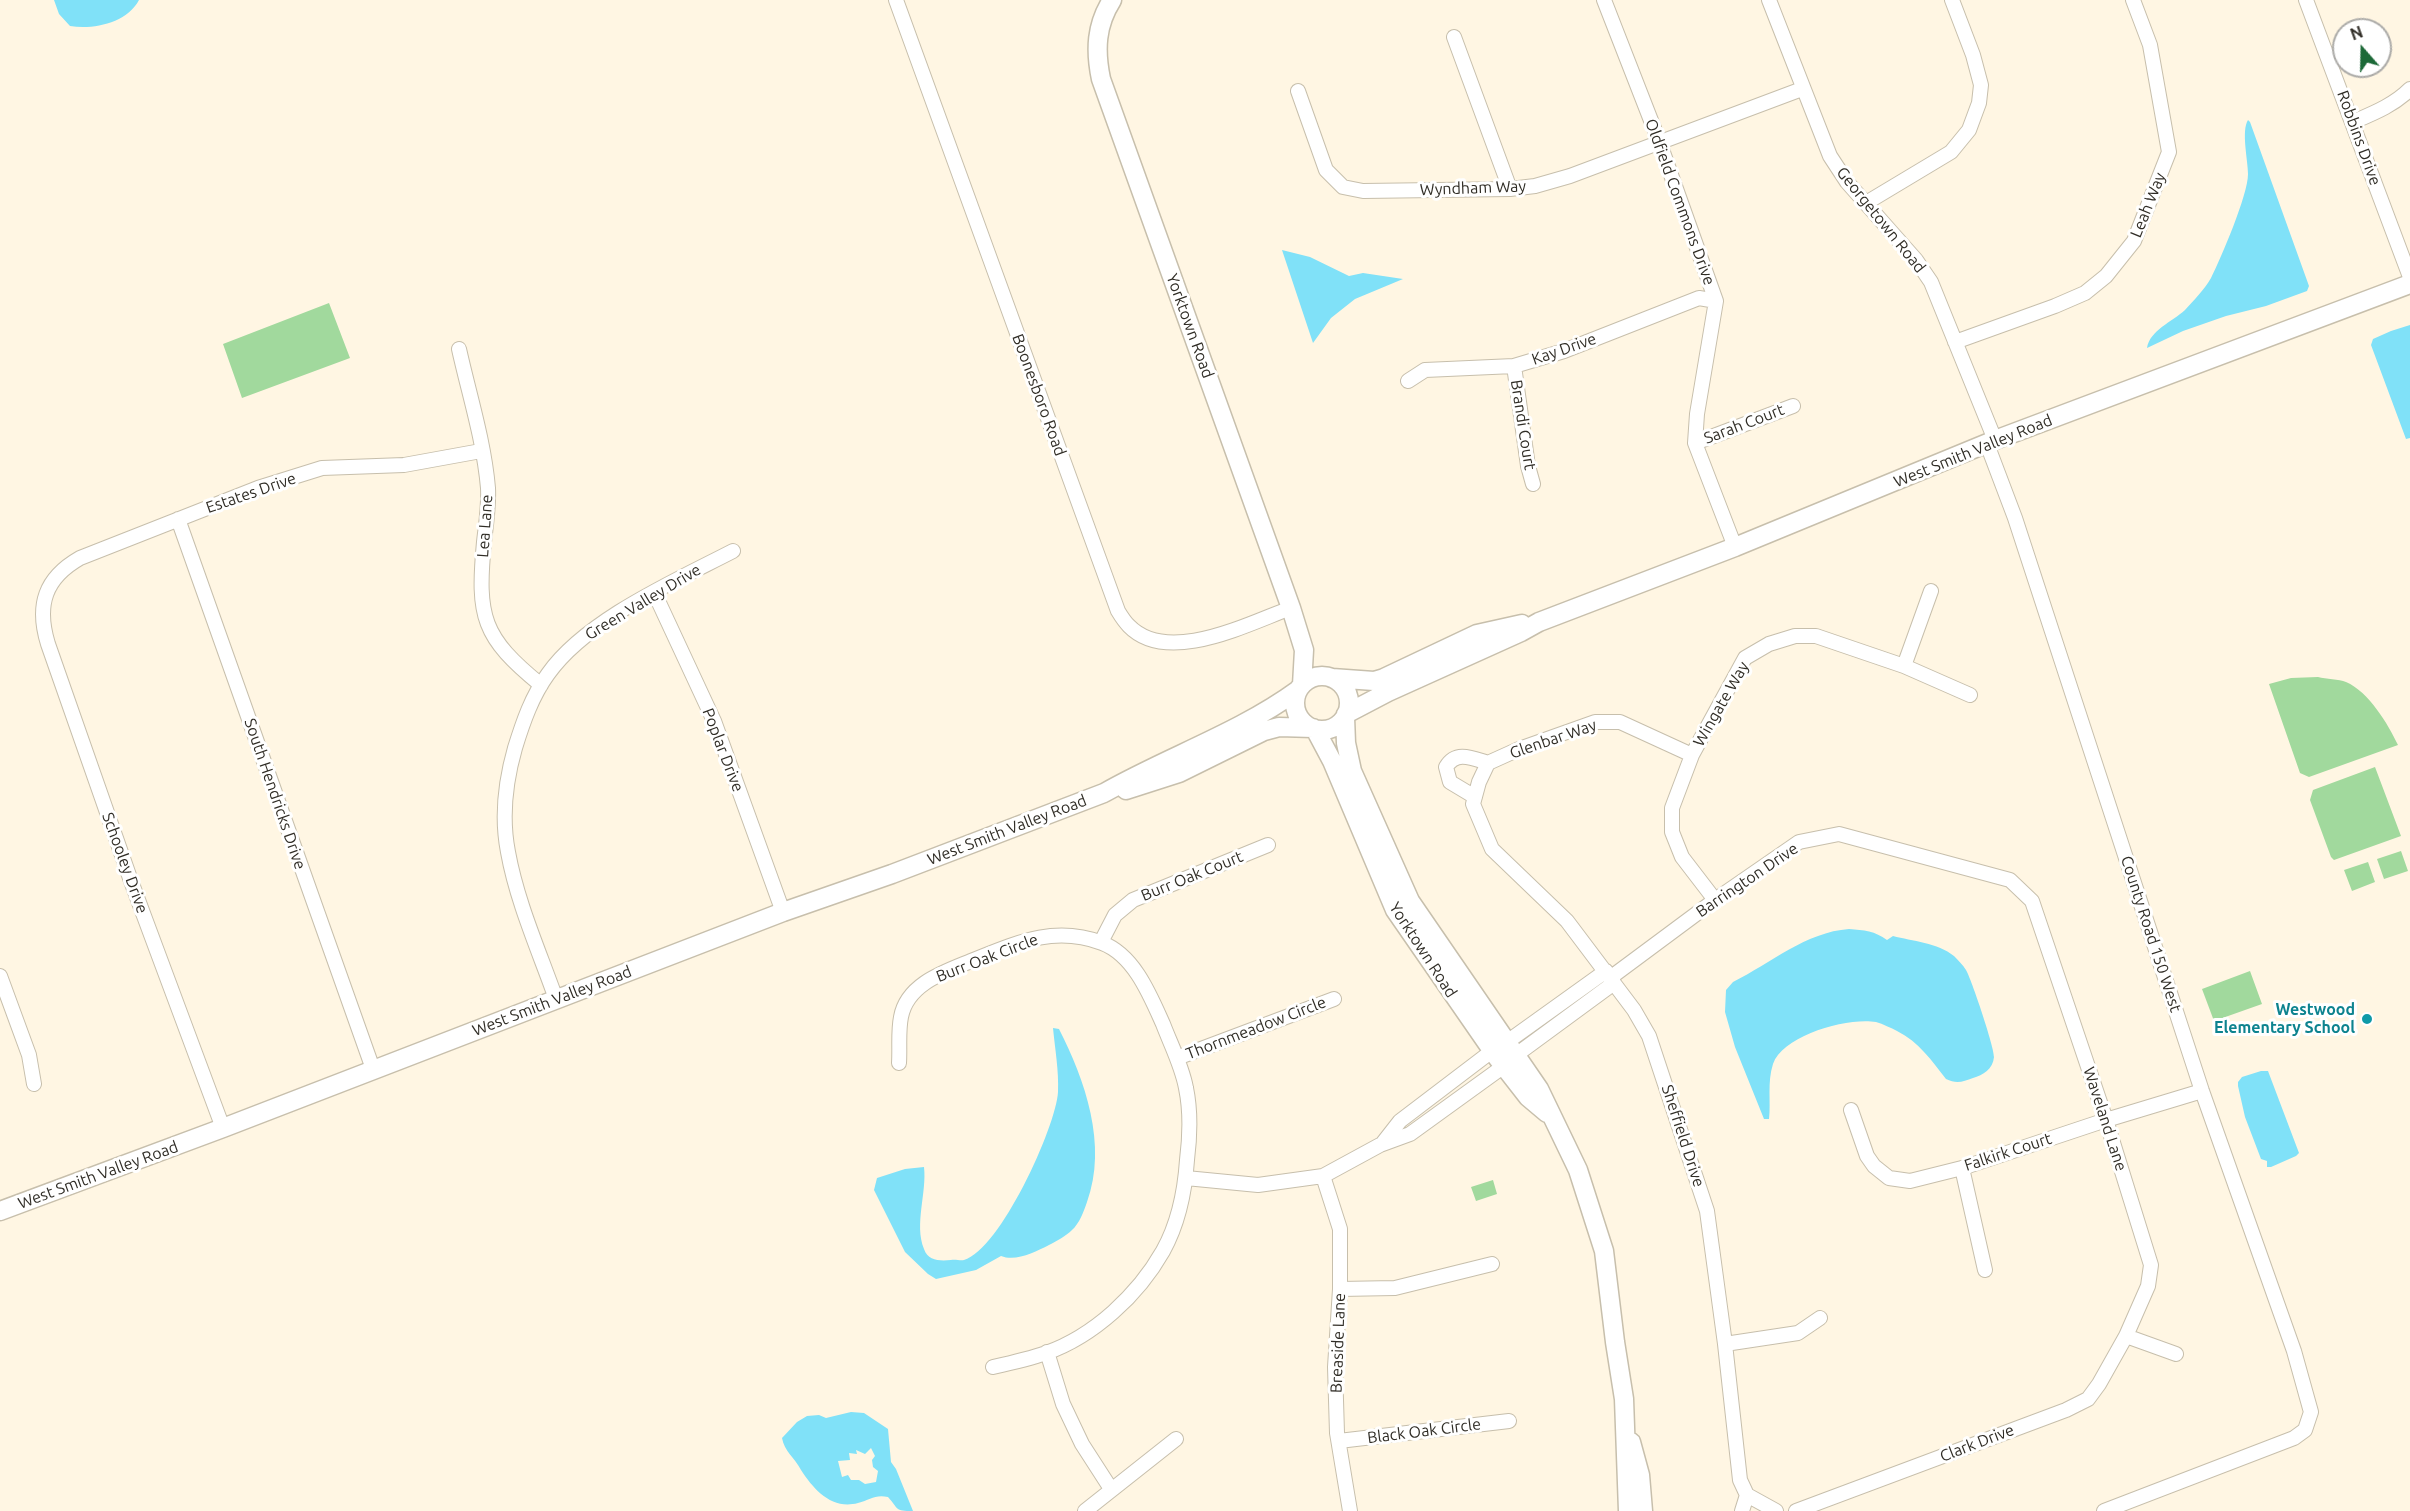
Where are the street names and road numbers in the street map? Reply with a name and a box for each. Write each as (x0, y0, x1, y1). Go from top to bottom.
street label: Robbins Drive (2333, 88, 2385, 188)
street label: Oldfield Commons Drive (1641, 116, 1719, 288)
street label: Georgetown Road (1832, 163, 1930, 277)
street label: Leah Way (2126, 170, 2170, 240)
street label: Wyndham Way (1420, 177, 1526, 199)
street label: Yorktown Road (1162, 271, 1218, 381)
street label: Kay Drive (1529, 329, 1599, 369)
street label: Boonesboro Road (1008, 331, 1070, 459)
street label: Brandi Court (1506, 378, 1540, 472)
street label: Sarah Court (1701, 400, 1787, 448)
street label: West Smith Valley Road (1891, 410, 2055, 492)
street label: Estates Drive (203, 469, 299, 517)
street label: Lea Lane (473, 494, 497, 558)
street label: Green Valley Drive (582, 560, 704, 644)
street label: Wingate Way (1689, 658, 1753, 750)
street label: Poplar Drive (698, 705, 748, 795)
street label: Glenbar Way (1507, 715, 1599, 763)
street label: South Hendricks Drive (240, 716, 310, 872)
street label: West Smith Valley Road (925, 791, 1089, 869)
street label: Schooley Drive (98, 810, 152, 916)
street label: Barrington Drive (1692, 839, 1802, 921)
street label: Burr Oak Court (1138, 847, 1246, 905)
street label: County Road 150 West (2117, 854, 2185, 1014)
street label: Yorktown Road (1385, 899, 1461, 1001)
street label: Burr Oak Circle (933, 930, 1041, 986)
street label: West Smith Valley Road (470, 962, 634, 1040)
street label: Thornmeadow Circle (1183, 992, 1329, 1064)
street label: Waveland Lane (2079, 1065, 2131, 1173)
street label: Sheffield Drive (1657, 1082, 1709, 1190)
street label: Falkirk Court (1962, 1129, 2054, 1175)
street label: West Smith Valley Road (15, 1137, 181, 1213)
street label: Breaside Lane (1327, 1293, 1349, 1393)
street label: Black Oak Circle (1366, 1415, 1482, 1447)
street label: Clark Drive (1937, 1420, 2017, 1466)

